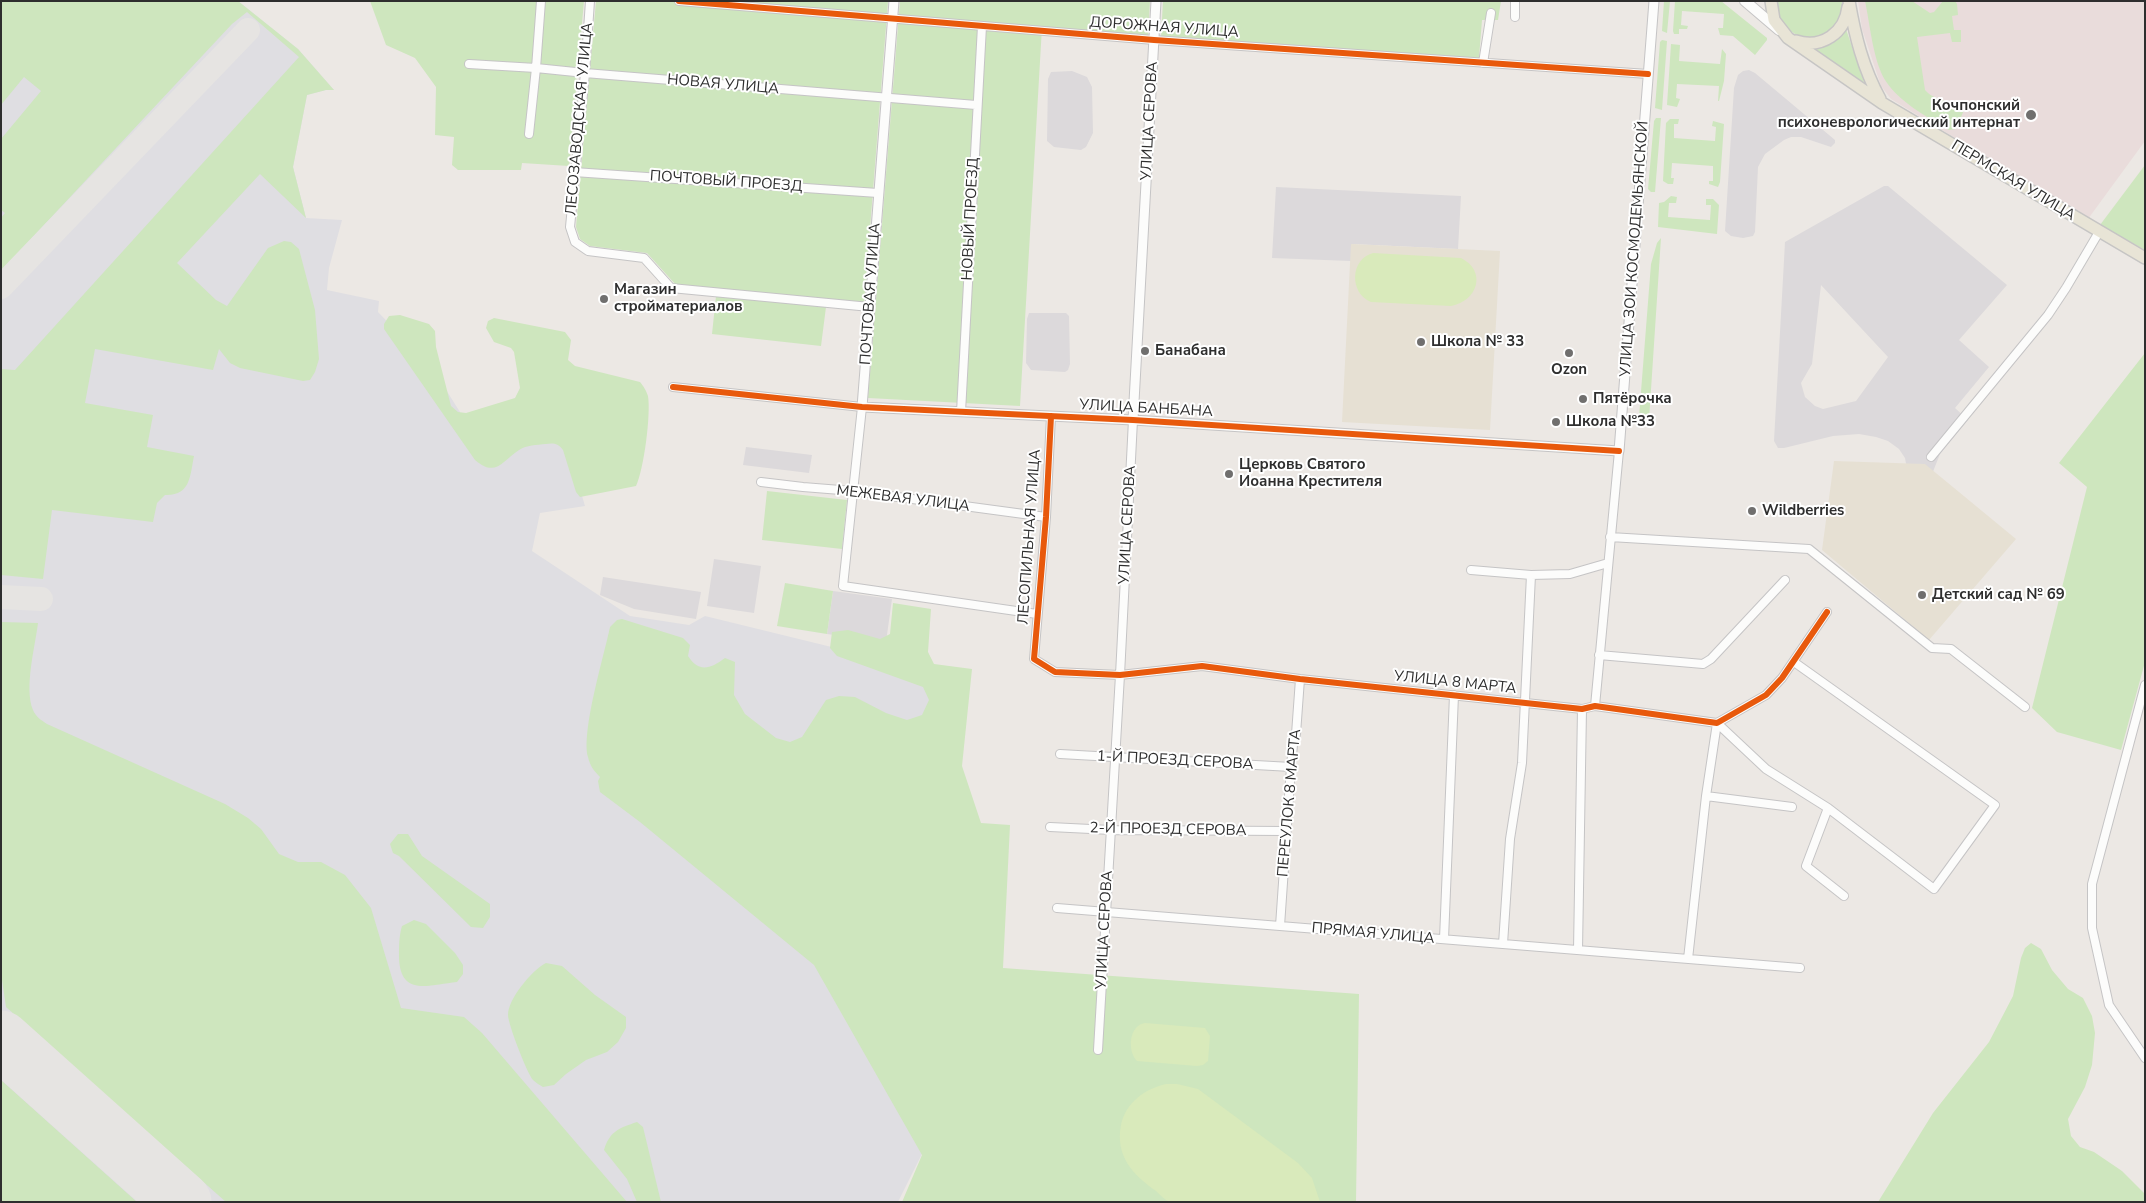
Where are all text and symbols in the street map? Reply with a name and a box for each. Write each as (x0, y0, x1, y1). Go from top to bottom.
street label: ДОРОЖНАЯ УЛИЦА (1089, 14, 1239, 42)
street label: ЛЕСОЗАВОДСКАЯ УЛИЦА (563, 22, 597, 216)
street label: УЛИЦА СЕРОВА (1138, 61, 1162, 181)
street label: НОВАЯ УЛИЦА (666, 71, 780, 99)
place label: Кочпонский психоневрологический интернат (1778, 97, 2020, 132)
marker: Кочпонский психоневрологический интернат (2024, 108, 2038, 122)
street label: УЛИЦА ЗОИ КОСМОДЕМЬЯНСКОЙ (1617, 120, 1653, 378)
street label: ПЕРМСКАЯ УЛИЦА (1948, 137, 2078, 225)
street label: НОВЫЙ ПРОЕЗД (959, 157, 983, 281)
street label: ПОЧТОВЫЙ ПРОЕЗД (649, 168, 803, 196)
street label: ПОЧТОВАЯ УЛИЦА (857, 222, 885, 366)
place label: Магазин стройматериалов (614, 281, 743, 316)
marker: Магазин стройматериалов (598, 293, 610, 305)
place label: Школа № 33 (1431, 333, 1524, 351)
marker: Школа № 33 (1415, 336, 1427, 348)
place label: Банабана (1155, 342, 1226, 360)
marker: Банабана (1139, 345, 1151, 357)
marker: Ozon (1563, 347, 1575, 359)
place label: Ozon (1551, 361, 1587, 379)
place label: Пятёрочка (1593, 390, 1672, 408)
marker: Пятёрочка (1577, 393, 1589, 405)
street label: УЛИЦА БАНБАНА (1079, 397, 1213, 421)
place label: Школа №33 (1566, 413, 1655, 431)
marker: Школа №33 (1550, 416, 1562, 428)
street label: ЛЕСОПИЛЬНАЯ УЛИЦА (1015, 449, 1045, 625)
place label: Церковь Святого Иоанна Крестителя (1239, 456, 1382, 491)
street label: УЛИЦА СЕРОВА (1116, 465, 1140, 585)
marker: Церковь Святого Иоанна Крестителя (1223, 468, 1235, 480)
street label: МЕЖЕВАЯ УЛИЦА (835, 482, 971, 516)
place label: Wildberries (1762, 502, 1844, 520)
marker: Wildberries (1746, 505, 1758, 517)
place label: Детский сад № 69 (1932, 586, 2065, 604)
marker: Детский сад № 69 (1916, 589, 1928, 601)
street label: УЛИЦА 8 МАРТА (1393, 668, 1517, 698)
street label: ПЕРЕУЛОК 8 МАРТА (1275, 728, 1305, 878)
street label: 1-Й ПРОЕЗД СЕРОВА (1096, 748, 1254, 774)
street label: 2-Й ПРОЕЗД СЕРОВА (1089, 820, 1247, 840)
street label: УЛИЦА СЕРОВА (1093, 870, 1117, 990)
street label: ПРЯМАЯ УЛИЦА (1311, 920, 1435, 948)

